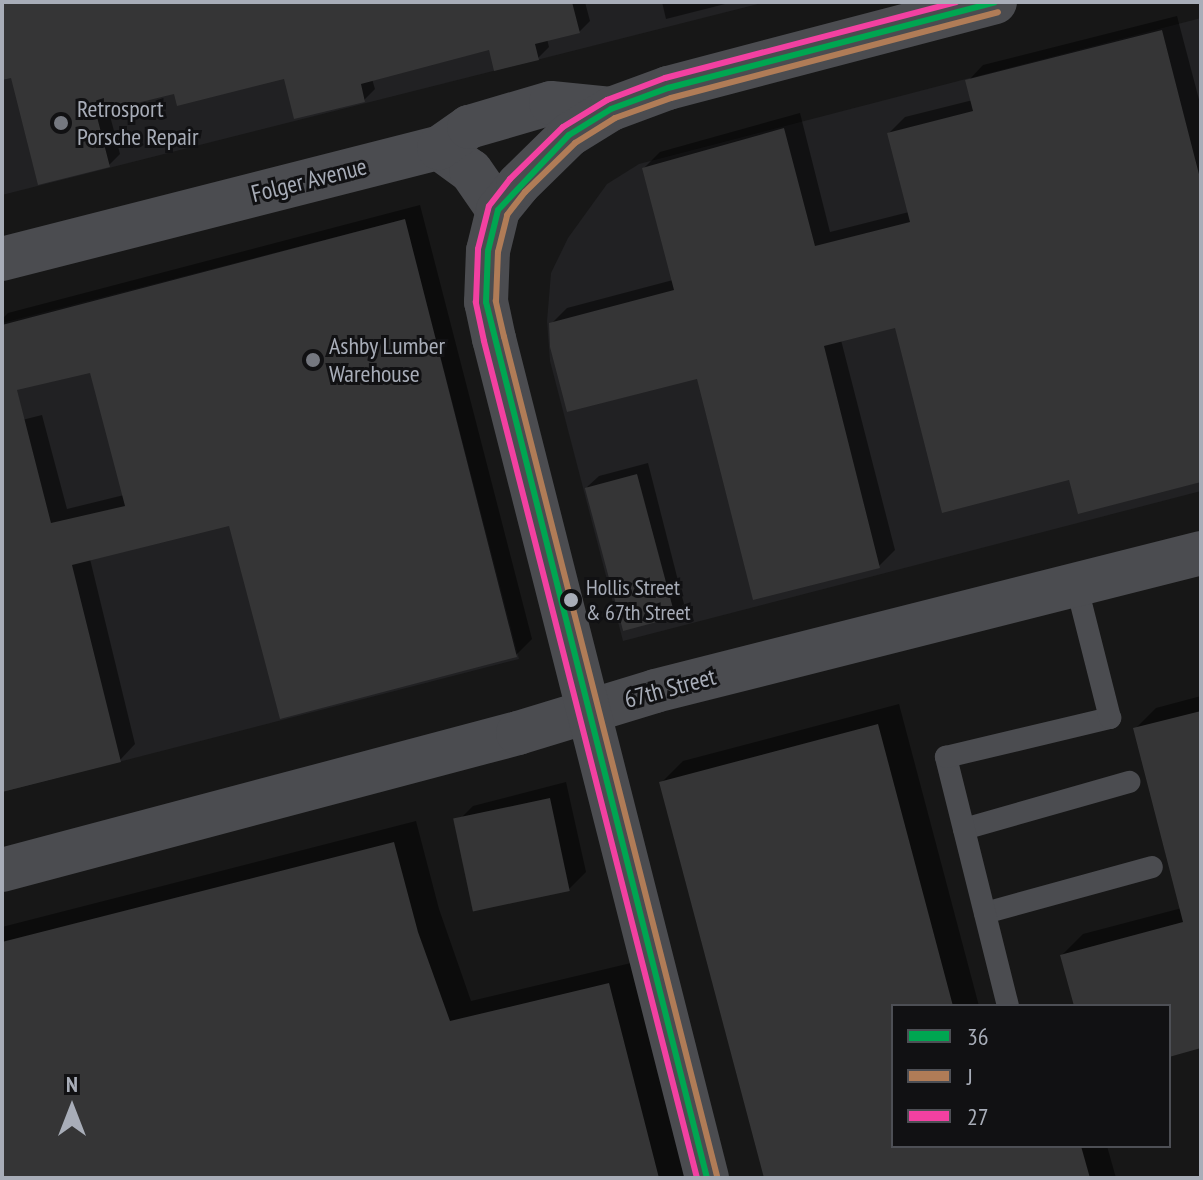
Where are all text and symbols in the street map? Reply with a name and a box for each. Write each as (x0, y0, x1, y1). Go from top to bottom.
place label: Retrosport Porsche Repair (77, 95, 199, 151)
marker: Retrosport Porsche Repair (52, 114, 70, 132)
street label: Folger Avenue (248, 152, 370, 208)
place label: Ashby Lumber Warehouse (329, 332, 446, 388)
marker: Ashby Lumber Warehouse (304, 351, 322, 369)
place label: Hollis Street & 67th Street (586, 574, 691, 626)
marker: Hollis Street & 67th Street (563, 592, 579, 608)
street label: 67th Street (621, 662, 719, 714)
legend (891, 1004, 1171, 1148)
text: 36 (967, 1021, 989, 1052)
text: J (967, 1061, 973, 1092)
north arrow (32, 1068, 112, 1148)
text: N (66, 1070, 78, 1098)
text: 27 (967, 1101, 989, 1132)

